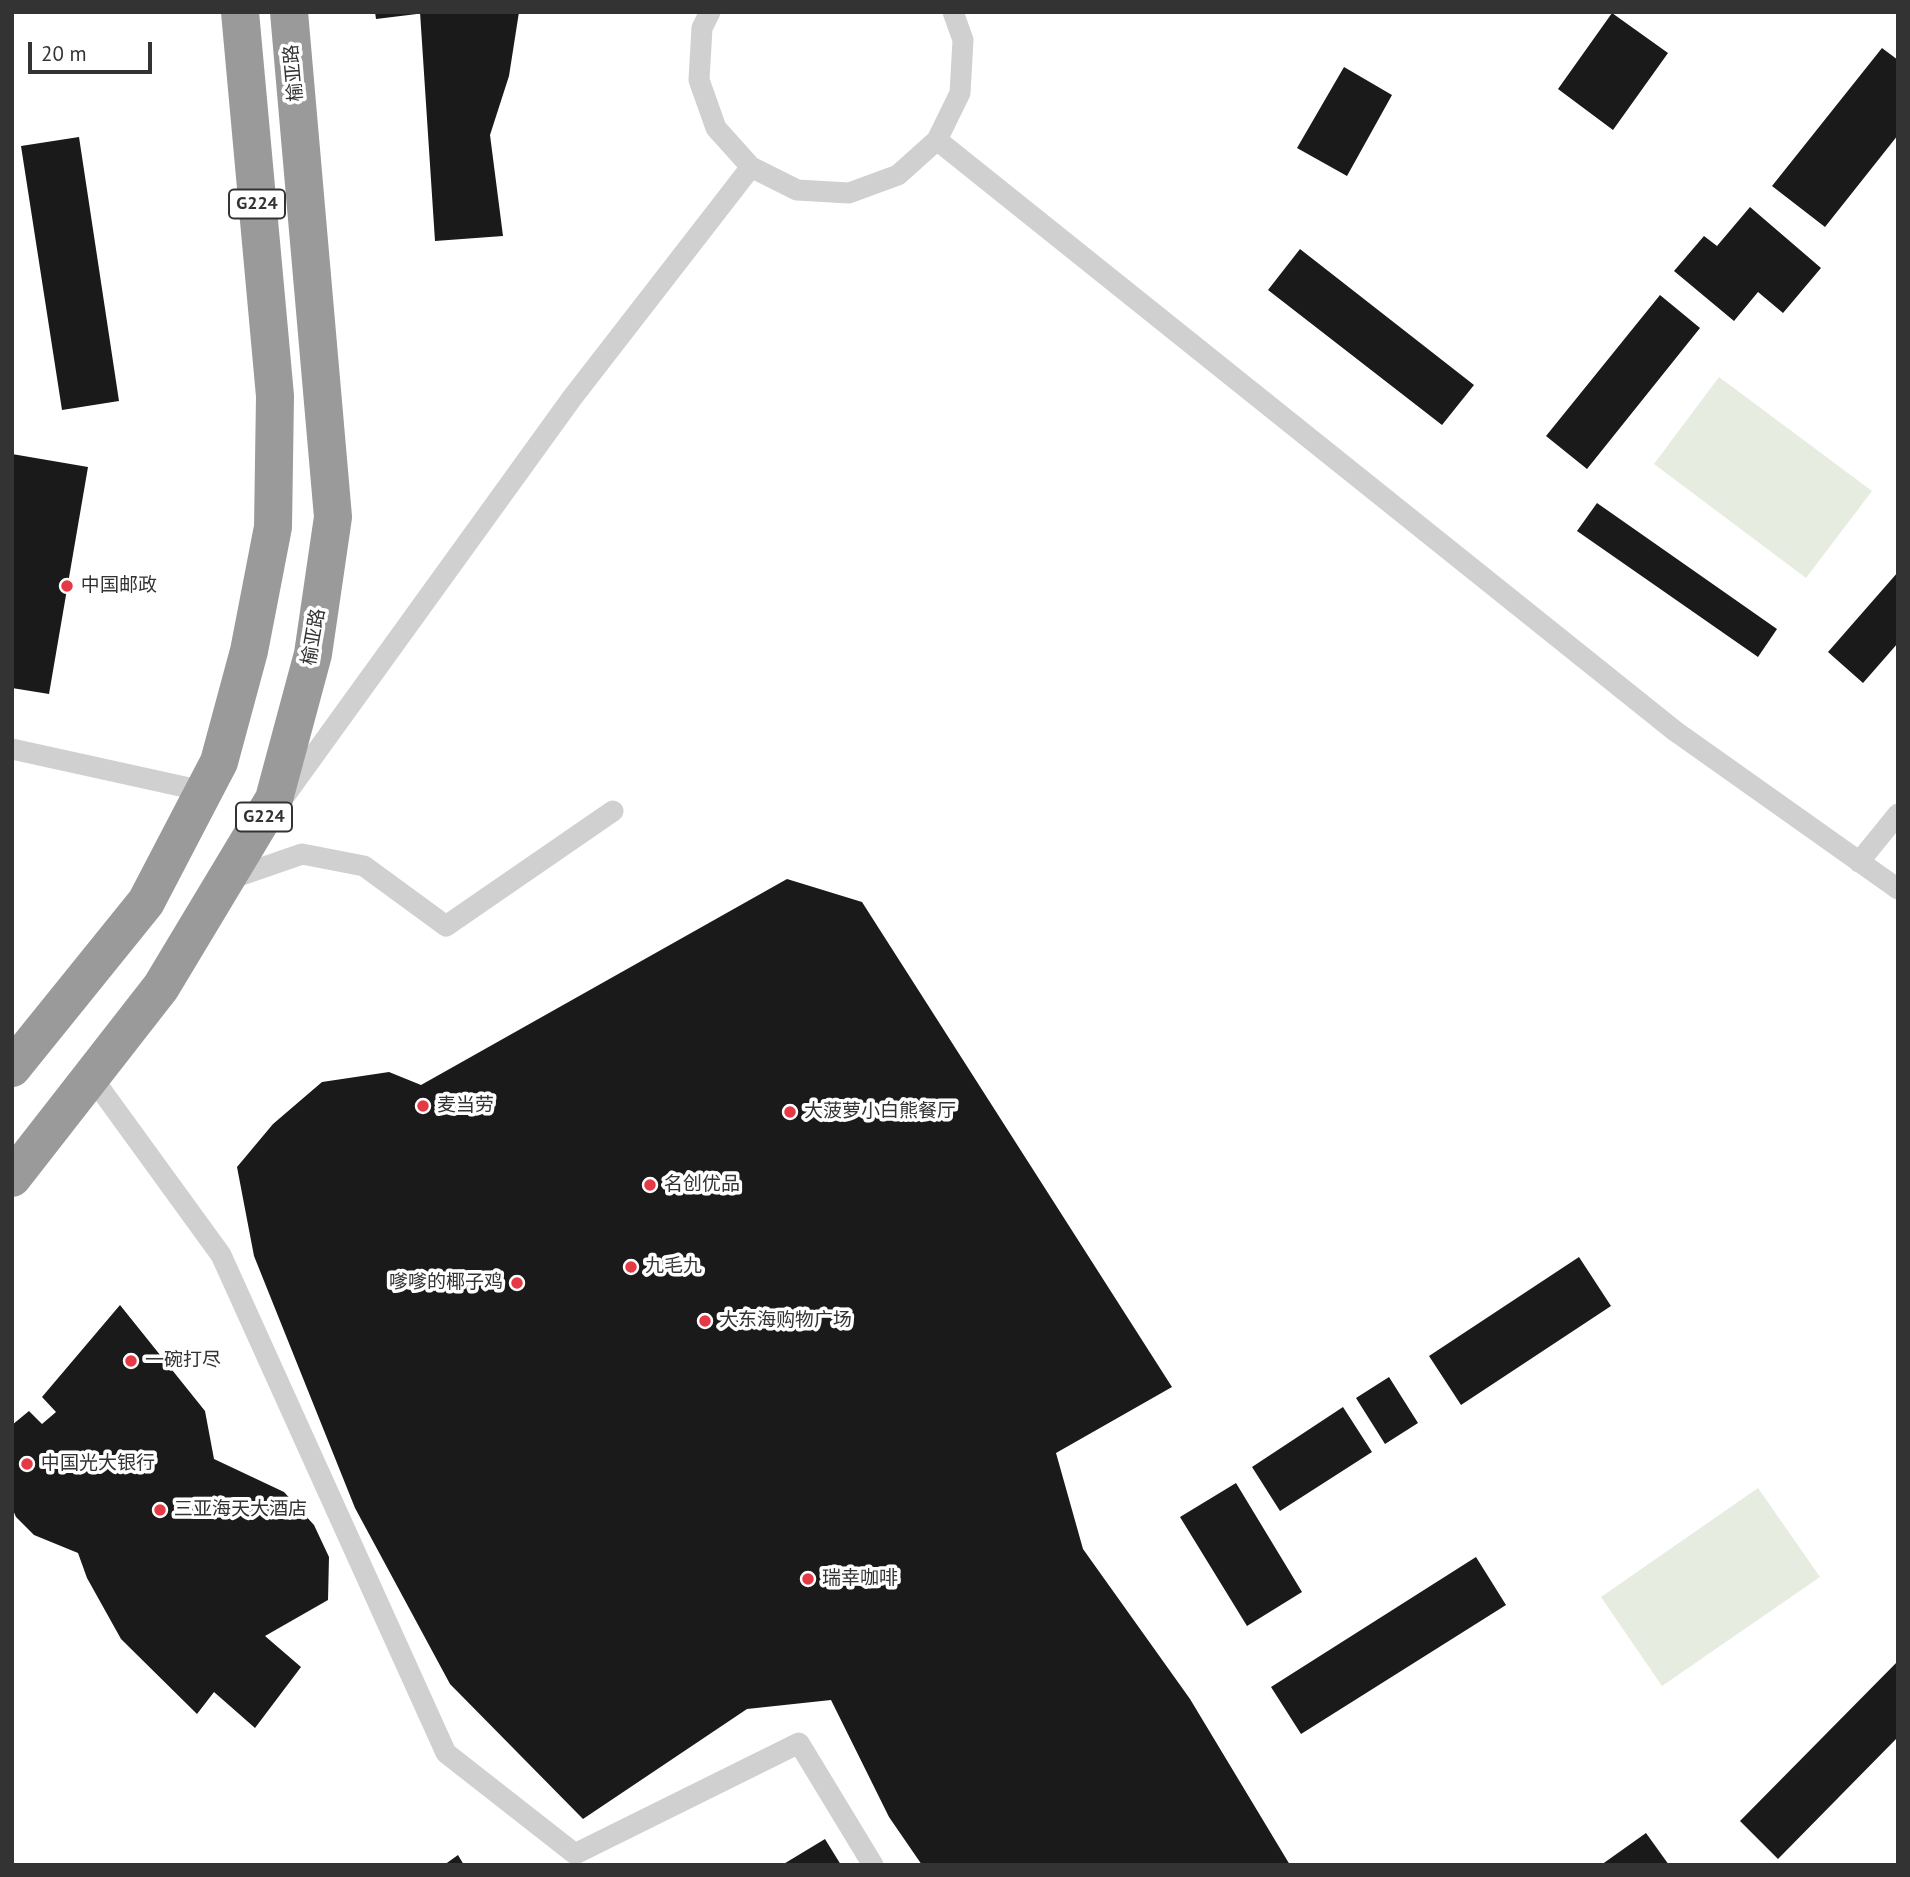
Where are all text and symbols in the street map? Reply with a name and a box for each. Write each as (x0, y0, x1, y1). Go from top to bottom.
scale bar (32, 28, 156, 72)
text: 20 m (41, 40, 87, 67)
street label: 榆亚路 (280, 44, 308, 102)
road number: G224 (229, 190, 285, 218)
place label: 中国邮政 (81, 575, 157, 597)
marker: 中国邮政 (59, 578, 75, 594)
street label: 榆亚路 (298, 607, 330, 667)
road number: G224 (236, 802, 292, 832)
place label: 麦当劳 (437, 1095, 494, 1117)
marker: 麦当劳 (415, 1098, 431, 1114)
place label: 大菠萝小白熊餐厅 (804, 1101, 956, 1123)
marker: 大菠萝小白熊餐厅 (782, 1104, 798, 1120)
place label: 名创优品 (664, 1174, 740, 1196)
marker: 名创优品 (642, 1177, 658, 1193)
place label: 九毛九 (645, 1256, 702, 1278)
marker: 九毛九 (623, 1259, 639, 1275)
place label: 嗲嗲的椰子鸡 (389, 1272, 503, 1294)
marker: 嗲嗲的椰子鸡 (509, 1275, 525, 1291)
place label: 大东海购物广场 (719, 1310, 852, 1332)
marker: 大东海购物广场 (697, 1313, 713, 1329)
place label: 一碗打尽 (145, 1350, 221, 1372)
marker: 一碗打尽 (123, 1353, 139, 1369)
place label: 中国光大银行 (41, 1453, 155, 1475)
marker: 中国光大银行 (19, 1456, 35, 1472)
place label: 三亚海天大酒店 (174, 1499, 307, 1521)
marker: 三亚海天大酒店 (152, 1502, 168, 1518)
place label: 瑞幸咖啡 (822, 1568, 898, 1590)
marker: 瑞幸咖啡 (800, 1571, 816, 1587)

